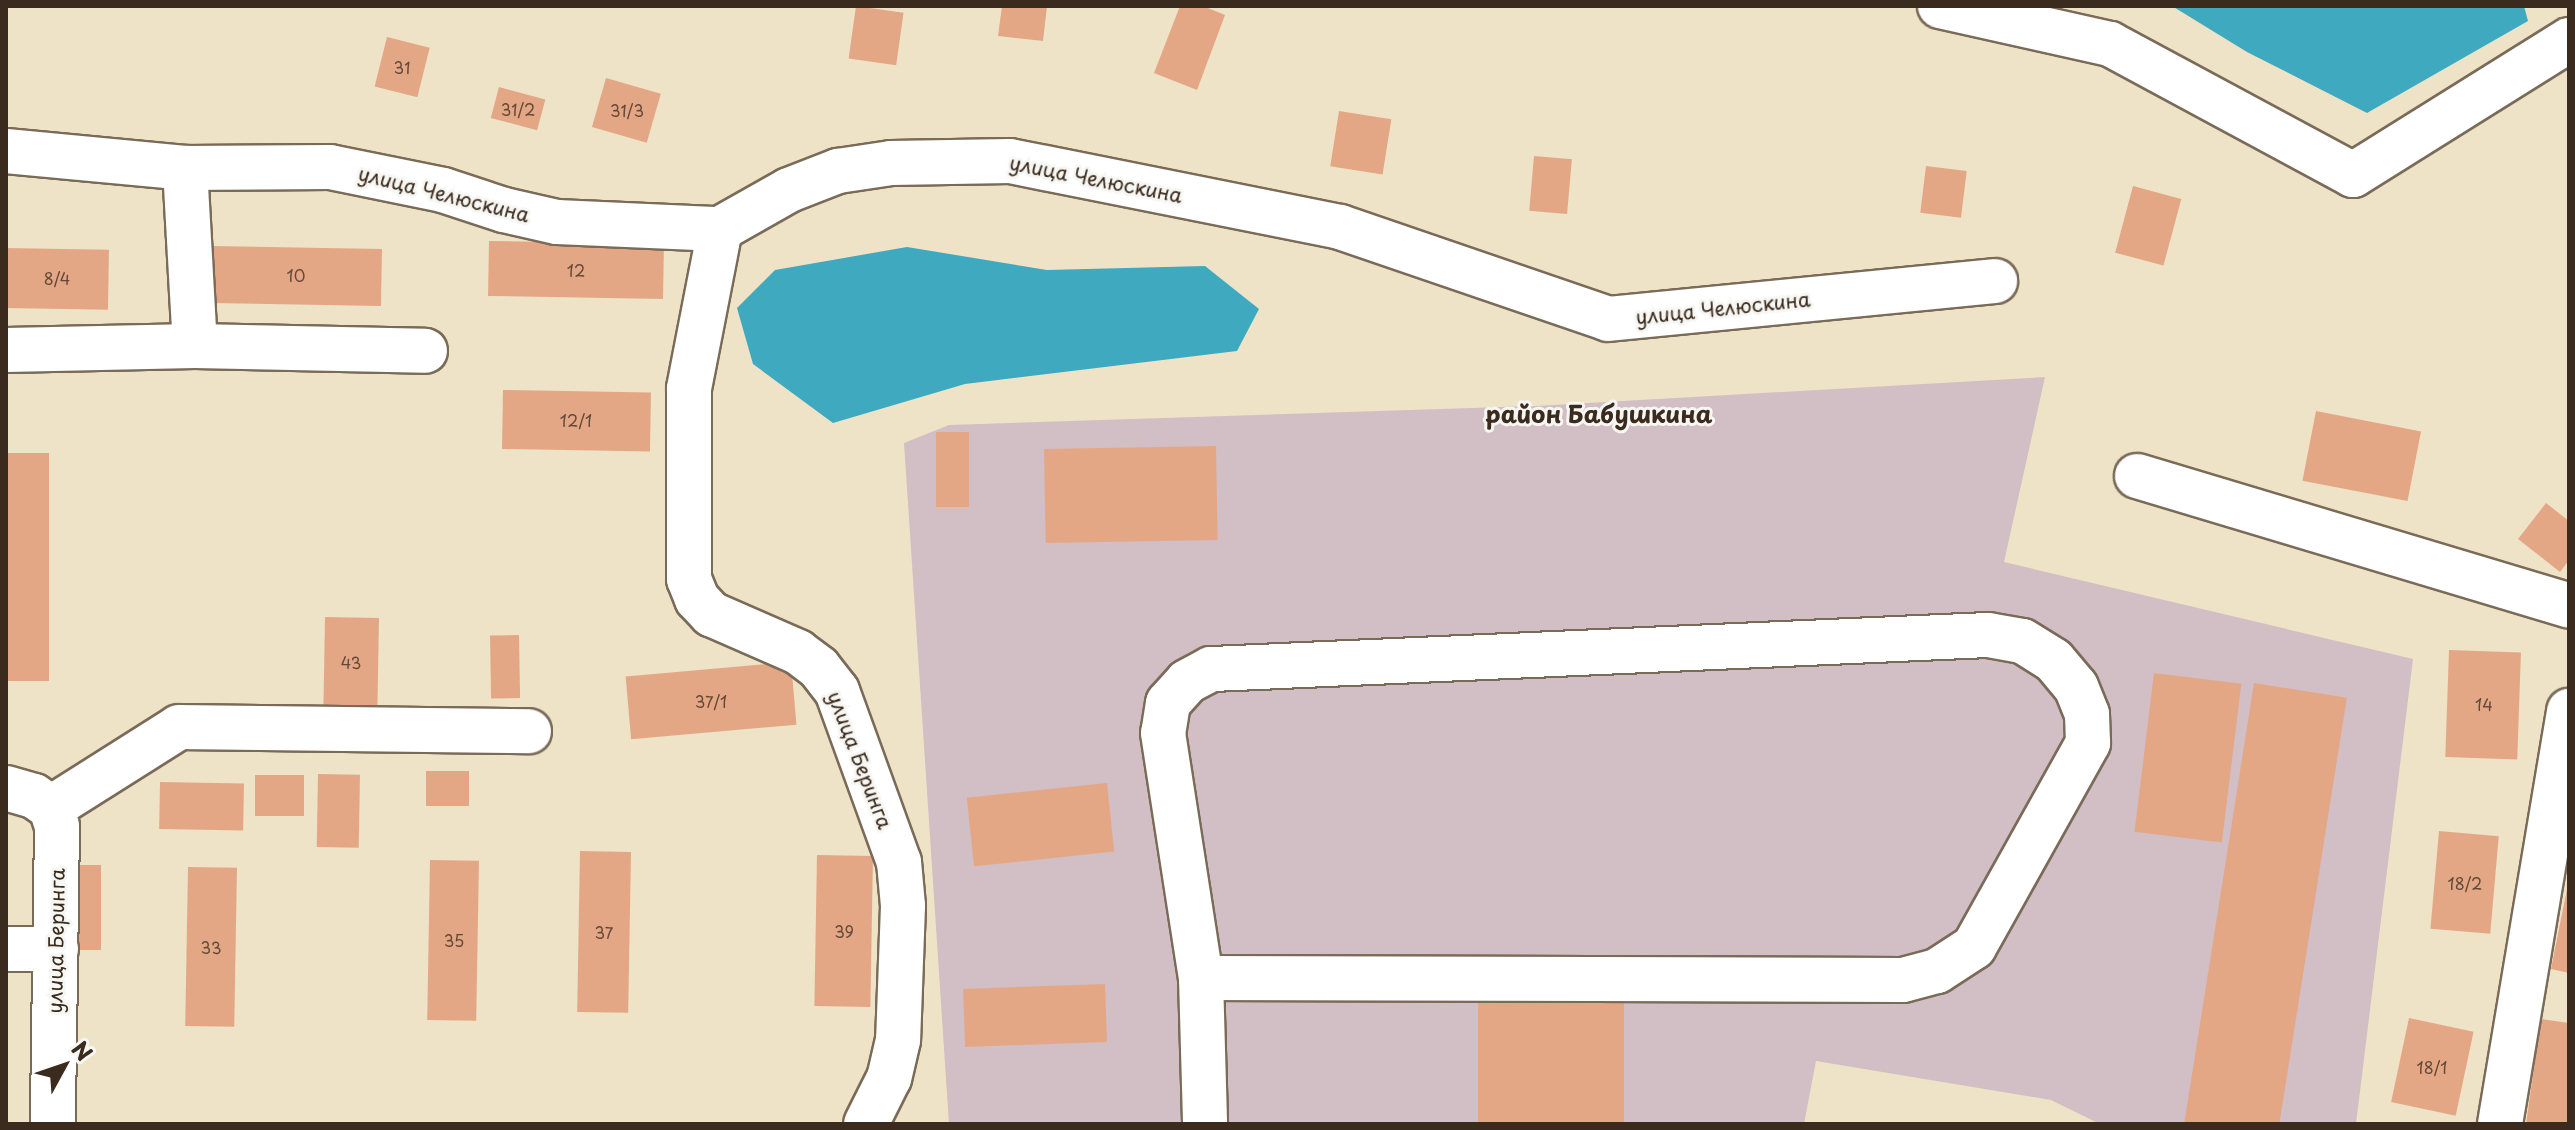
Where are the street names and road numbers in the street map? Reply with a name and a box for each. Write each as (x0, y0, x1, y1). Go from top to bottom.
street label: улица Челюскина (1007, 150, 1185, 208)
street label: улица Челюскина (355, 161, 533, 227)
street label: улица Челюскина (1634, 287, 1812, 329)
street label: улица Беринга (823, 687, 897, 833)
street label: улица Беринга (43, 868, 69, 1014)

